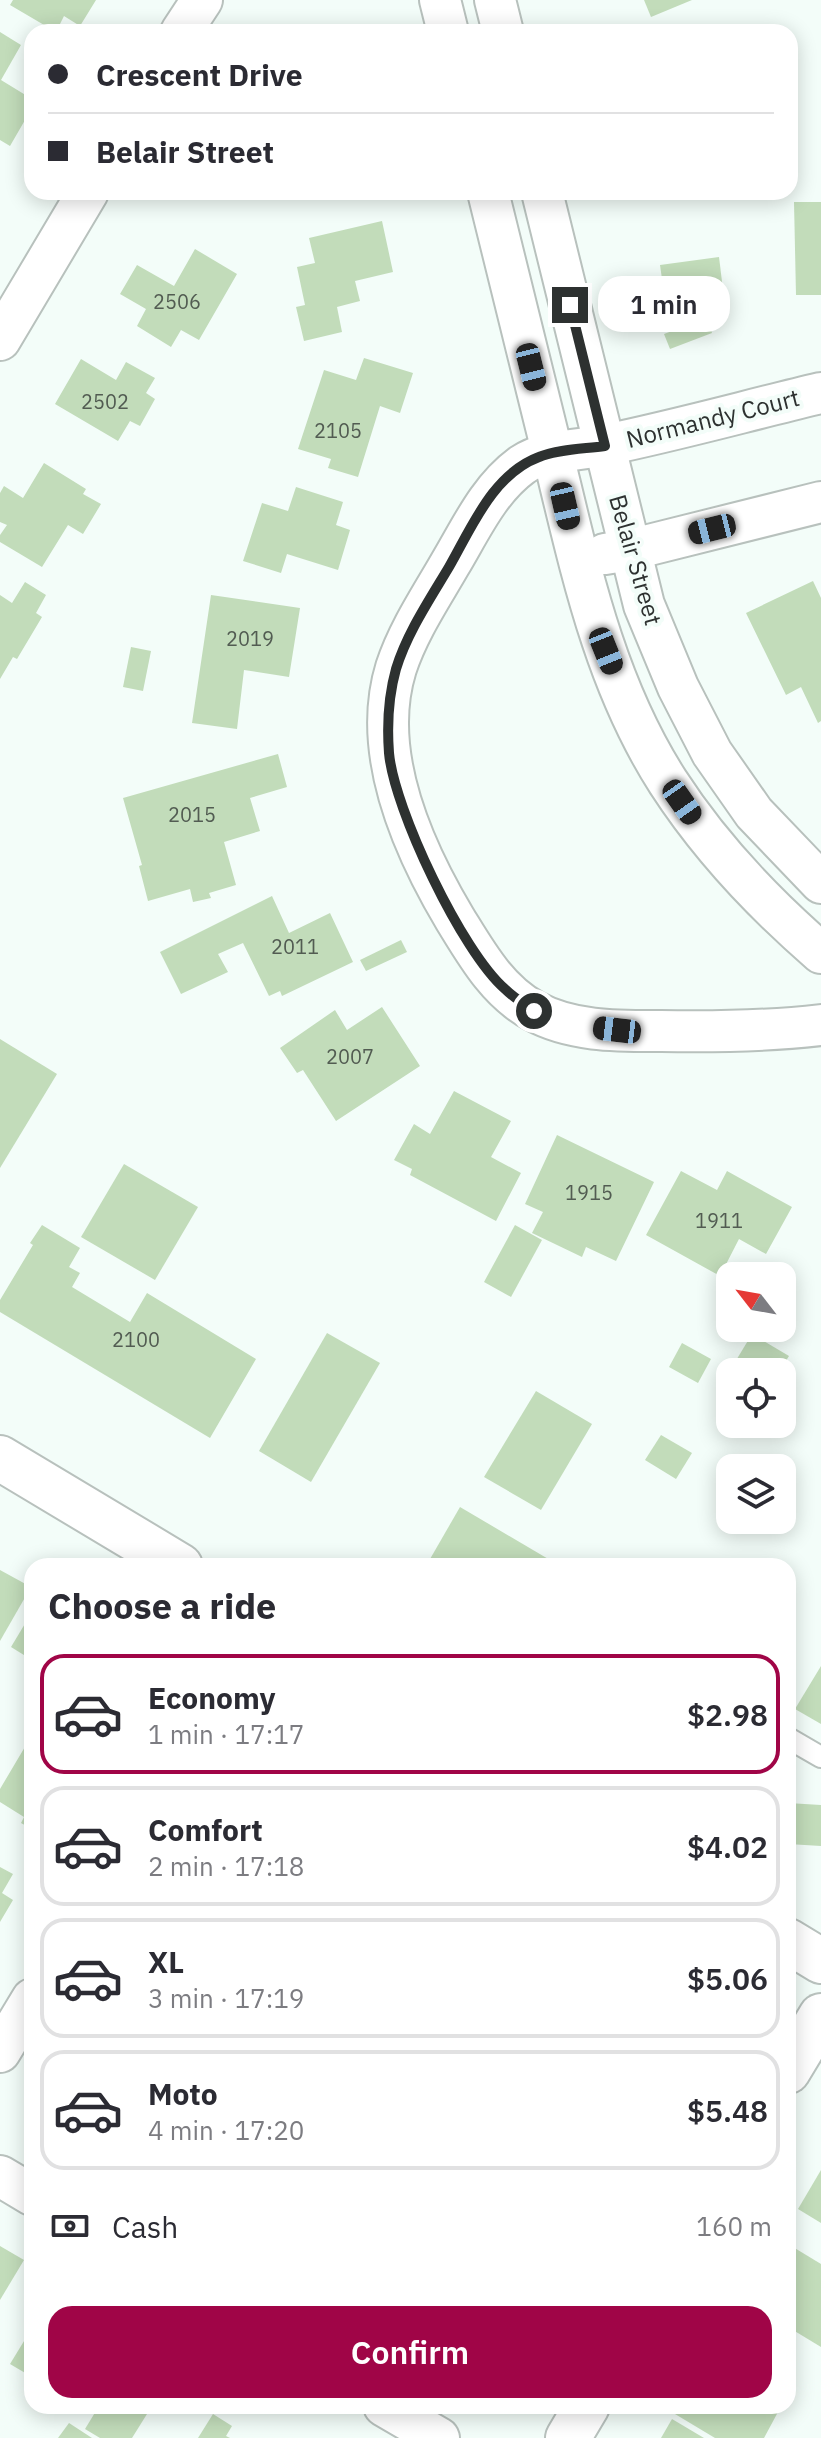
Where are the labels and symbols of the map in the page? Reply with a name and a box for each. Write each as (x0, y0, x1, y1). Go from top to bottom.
callout: 1 min (598, 277, 730, 333)
route end (552, 287, 588, 323)
house number: 2506 (153, 288, 201, 315)
car (514, 341, 548, 393)
street label: Normandy Court (623, 381, 803, 455)
house number: 2502 (81, 388, 129, 415)
house number: 2105 (314, 417, 362, 444)
car (548, 480, 582, 532)
street label: Belair Street (602, 491, 670, 629)
car (686, 512, 738, 546)
car (586, 624, 626, 678)
house number: 2019 (226, 625, 274, 652)
car (658, 775, 706, 829)
house number: 2015 (168, 801, 216, 828)
house number: 2011 (271, 933, 319, 960)
route start (516, 993, 552, 1029)
car (592, 1015, 642, 1045)
house number: 2007 (326, 1043, 374, 1070)
house number: 1915 (565, 1179, 613, 1206)
house number: 1911 (695, 1207, 743, 1234)
north arrow (716, 1262, 796, 1342)
house number: 2100 (112, 1326, 160, 1353)

